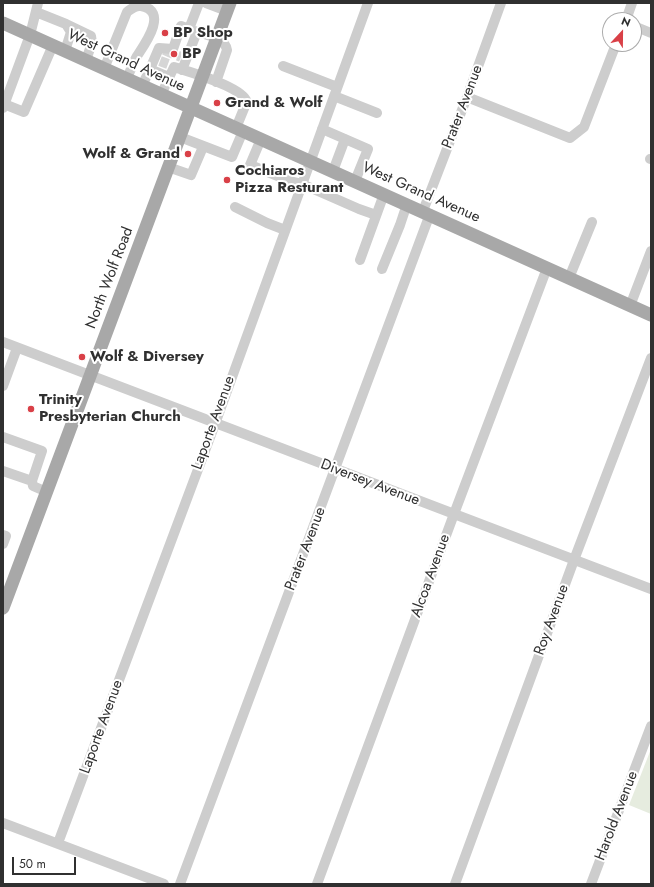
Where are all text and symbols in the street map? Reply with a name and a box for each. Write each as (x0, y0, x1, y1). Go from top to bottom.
north arrow (602, 12, 642, 52)
text: N (619, 13, 633, 31)
place label: BP Shop (173, 24, 233, 42)
street label: West Grand Avenue (65, 26, 187, 96)
marker: BP Shop (160, 28, 170, 38)
place label: BP (182, 45, 201, 63)
marker: BP (169, 49, 179, 59)
street label: Prater Avenue (439, 63, 487, 151)
place label: Grand & Wolf (225, 94, 322, 112)
marker: Grand & Wolf (212, 98, 222, 108)
place label: Wolf & Grand (83, 145, 180, 163)
marker: Wolf & Grand (183, 149, 193, 159)
street label: West Grand Avenue (359, 159, 483, 227)
place label: Cochiaros Pizza Resturant (235, 162, 343, 197)
marker: Cochiaros Pizza Resturant (222, 175, 232, 185)
street label: North Wolf Road (82, 225, 138, 331)
place label: Wolf & Diversey (90, 348, 204, 366)
marker: Wolf & Diversey (77, 352, 87, 362)
street label: Laporte Avenue (189, 374, 239, 472)
place label: Trinity Presbyterian Church (39, 391, 181, 426)
marker: Trinity Presbyterian Church (26, 404, 36, 414)
street label: Diversey Avenue (318, 456, 422, 510)
street label: Prater Avenue (282, 505, 330, 593)
street label: Alcoa Avenue (408, 532, 454, 620)
street label: Roy Avenue (531, 582, 573, 658)
street label: Laporte Avenue (77, 678, 127, 776)
street label: Harold Avenue (592, 769, 642, 863)
scale bar (14, 849, 78, 875)
text: 50 m (19, 855, 46, 873)

